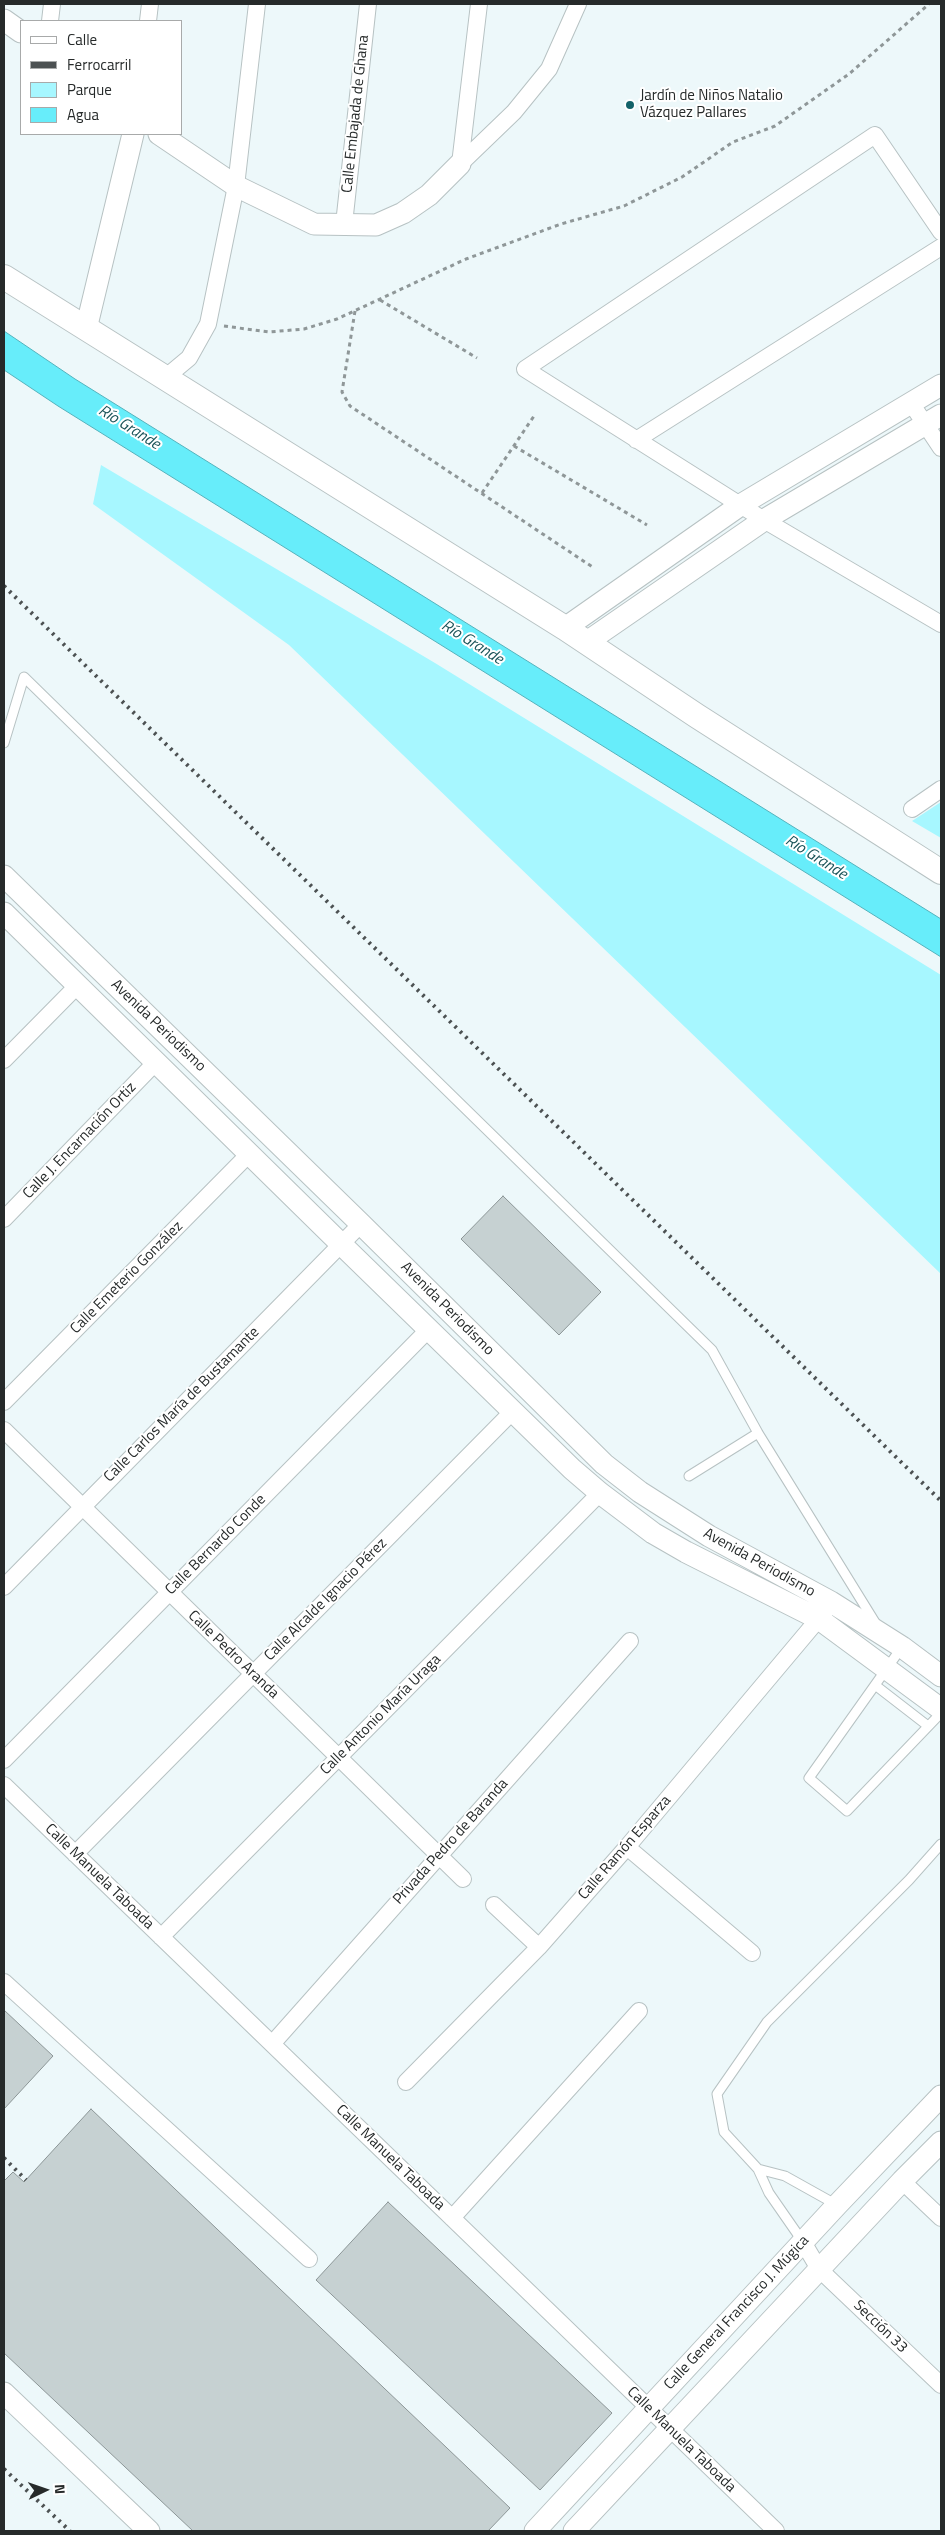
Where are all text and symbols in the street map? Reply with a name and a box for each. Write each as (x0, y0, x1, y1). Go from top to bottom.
legend (20, 20, 182, 135)
text: Calle (67, 28, 97, 51)
street label: Calle Embajada de Ghana (339, 34, 373, 194)
text: Ferrocarril (67, 53, 132, 76)
text: Parque (67, 78, 112, 101)
place label: Jardín de Niños Natalio Vázquez Pallares (640, 87, 783, 122)
marker: Jardín de Niños Natalio Vázquez Pallares (624, 99, 636, 111)
text: Agua (67, 103, 99, 126)
water label: Río Grande (95, 402, 163, 454)
water label: Río Grande (438, 617, 506, 669)
water label: Río Grande (782, 832, 850, 884)
street label: Avenida Periodismo (107, 976, 209, 1076)
street label: Calle J. Encarnación Ortiz (20, 1079, 140, 1203)
street label: Calle Emeterio González (67, 1218, 187, 1338)
street label: Avenida Periodismo (396, 1258, 498, 1360)
street label: Calle Carlos María de Bustamante (101, 1324, 263, 1486)
street label: Calle Bernardo Conde (162, 1491, 270, 1599)
street label: Avenida Periodismo (700, 1525, 818, 1601)
street label: Calle Alcalde Ignacio Pérez (261, 1535, 391, 1665)
street label: Calle Pedro Aranda (184, 1607, 282, 1703)
street label: Calle Antonio María Uraga (317, 1651, 445, 1779)
street label: Privada Pedro de Baranda (390, 1775, 512, 1909)
street label: Calle Ramón Esparza (575, 1792, 675, 1904)
street label: Calle Manuela Taboada (41, 1820, 157, 1934)
street label: Calle Manuela Taboada (332, 2101, 448, 2215)
street label: Calle General Francisco J. Múgica (661, 2232, 813, 2394)
street label: Sección 33 (849, 2297, 911, 2357)
street label: Calle Manuela Taboada (623, 2383, 739, 2497)
north arrow (20, 2465, 70, 2515)
text: N (50, 2484, 71, 2495)

